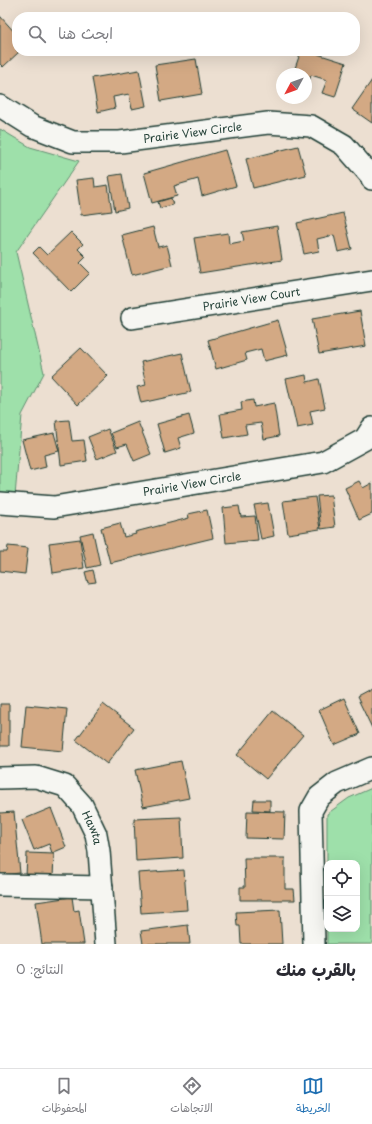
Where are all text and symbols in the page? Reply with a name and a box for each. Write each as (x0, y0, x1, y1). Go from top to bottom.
search box (12, 12, 360, 56)
text: ابحث هنا (58, 21, 113, 44)
icon: search (26, 23, 48, 45)
north arrow (276, 68, 312, 104)
street label: Prairie View Circle (142, 117, 243, 147)
street label: Prairie View Court (202, 282, 302, 315)
street label: Prairie View Circle (142, 467, 242, 500)
street label: Hawta (78, 808, 107, 846)
map controls (324, 860, 360, 932)
button: locate (324, 860, 360, 896)
button: layers (324, 896, 360, 932)
text: بالقرب منك (276, 956, 356, 982)
text: النتائج: 0 (16, 959, 63, 978)
tab: المحفوظات (42, 1075, 87, 1118)
tab: الاتجاهات (170, 1075, 213, 1118)
tab: الخريطة (296, 1075, 330, 1118)

